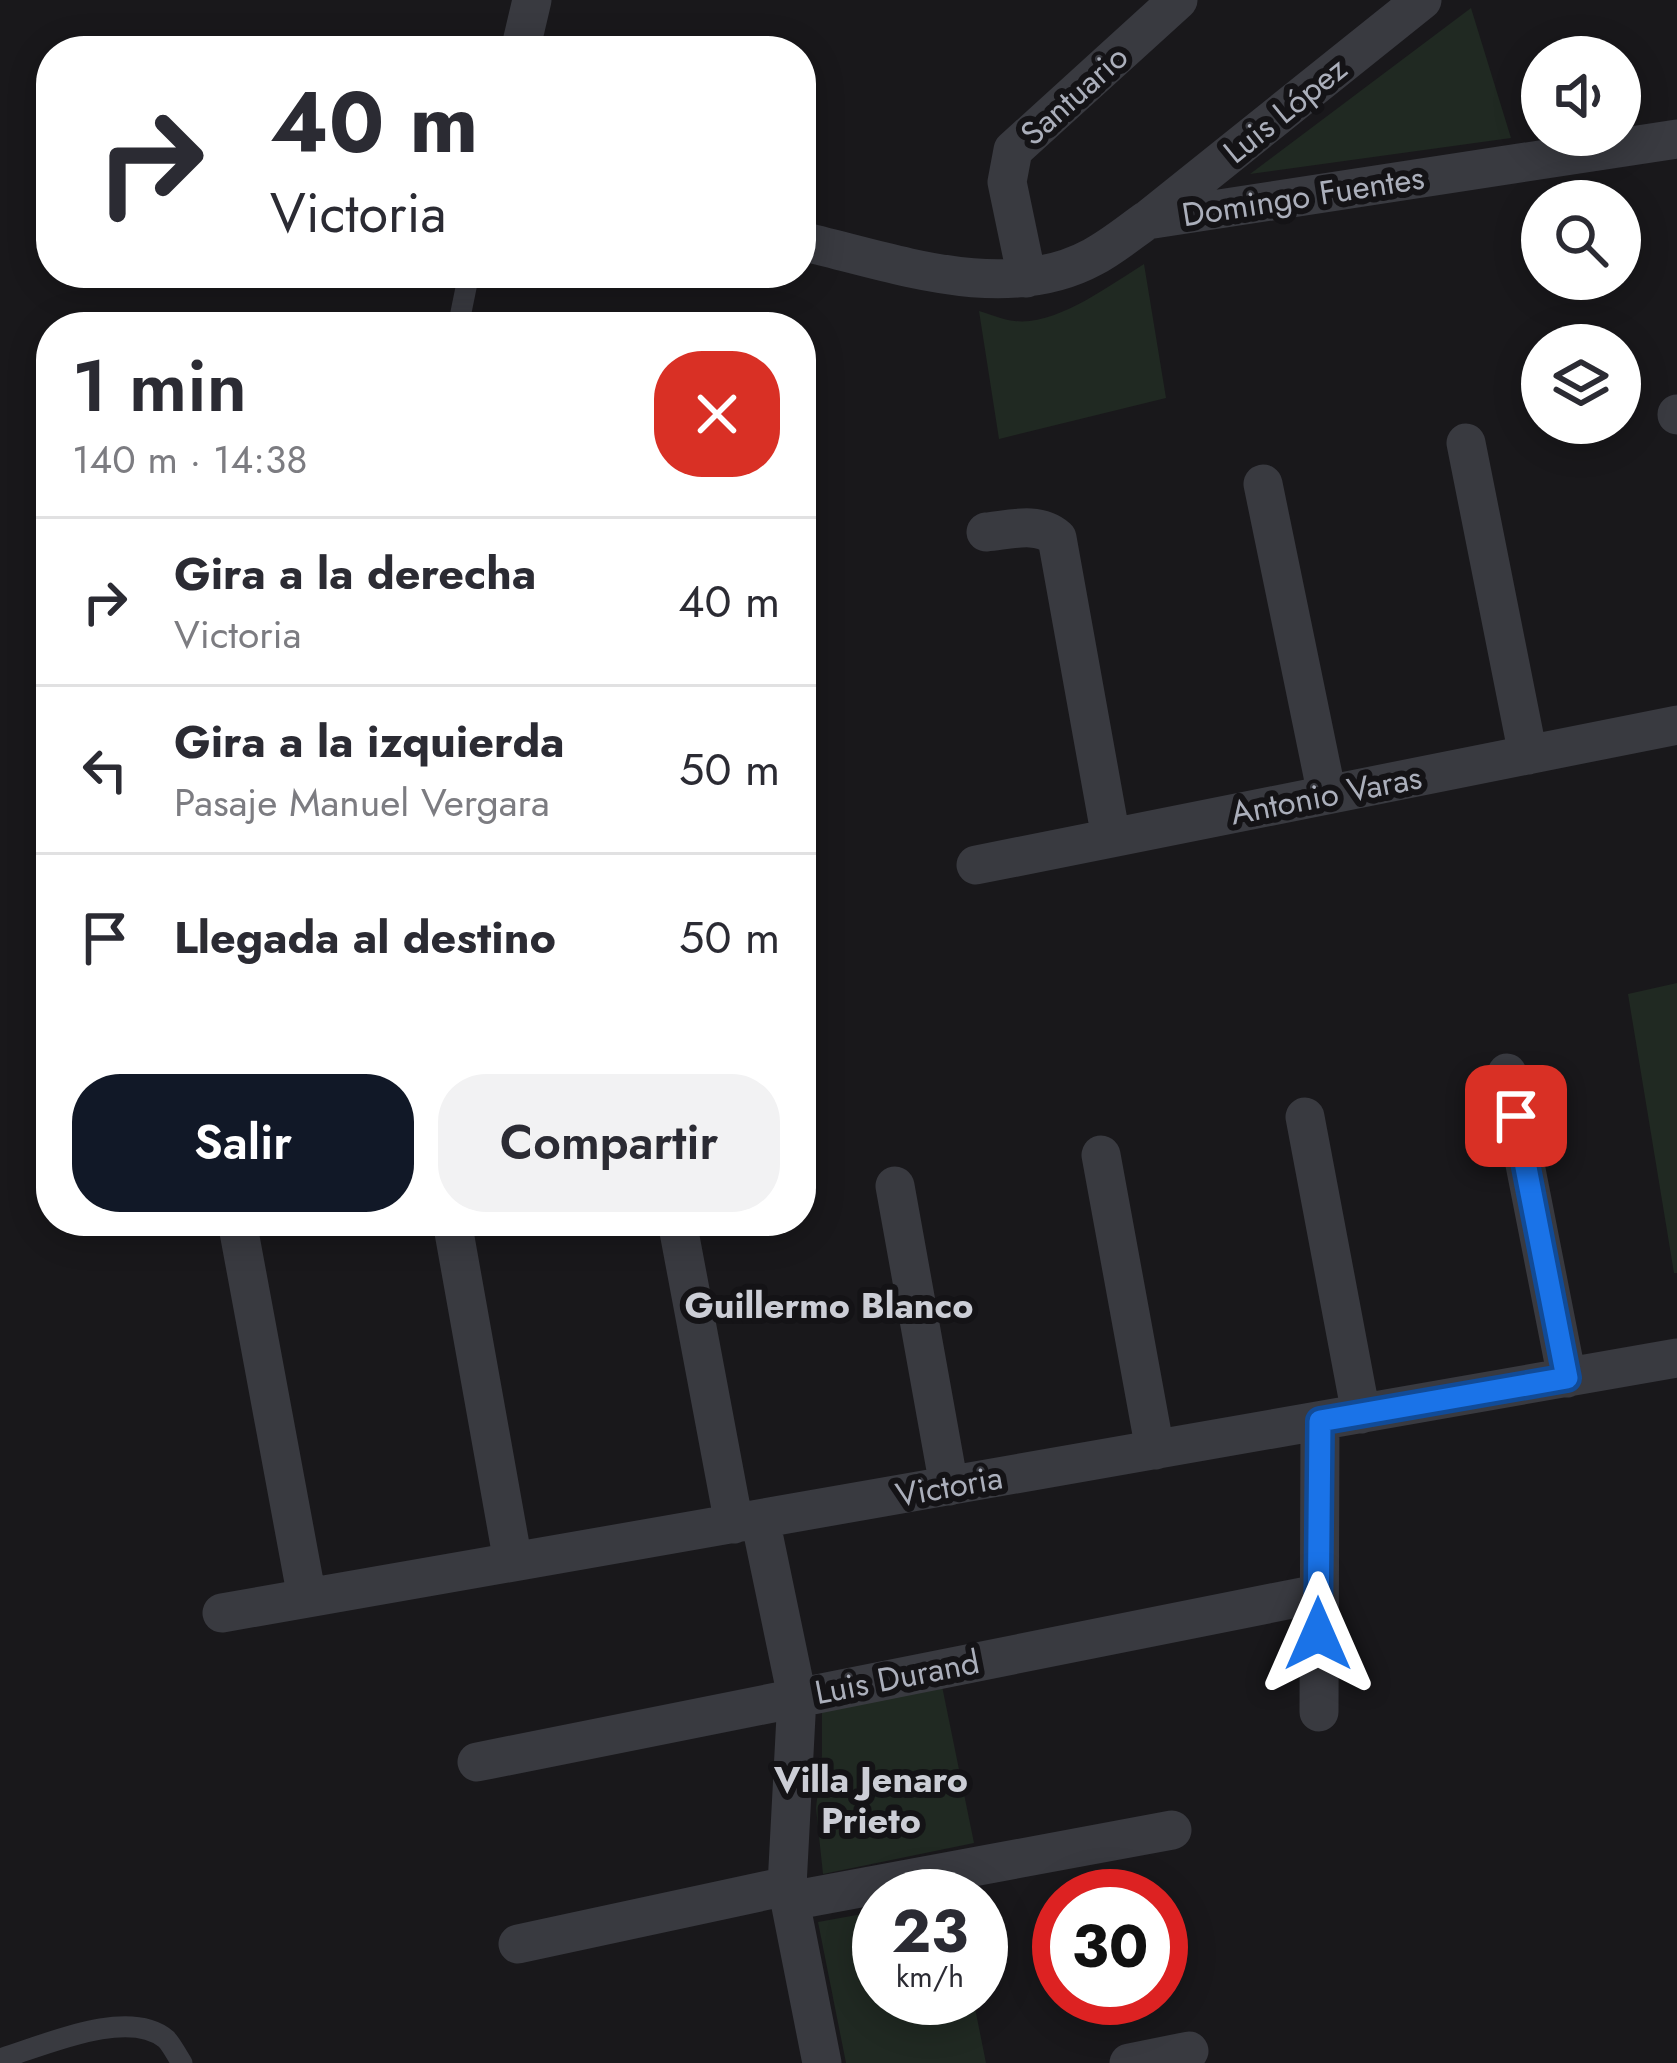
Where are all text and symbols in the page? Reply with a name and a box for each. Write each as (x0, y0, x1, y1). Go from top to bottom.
street label: Santuario (1010, 34, 1138, 156)
map controls (1521, 36, 1641, 444)
button: sound (1521, 36, 1641, 156)
street label: Luis López (1213, 46, 1357, 174)
text: 40 m (270, 62, 478, 184)
icon: right (72, 84, 228, 240)
street label: Domingo Fuentes (1179, 154, 1427, 238)
text: Victoria (270, 174, 446, 252)
button: search (1521, 180, 1641, 300)
button: layers (1521, 324, 1641, 444)
text: 1 min (72, 334, 247, 438)
button: close (654, 351, 780, 477)
text: 140 m · 14:38 (72, 431, 307, 488)
text: Gira a la derecha (174, 541, 536, 606)
icon: right (72, 569, 138, 635)
text: 40 m (678, 569, 780, 634)
text: Victoria (174, 606, 301, 663)
text: Gira a la izquierda (174, 709, 565, 774)
icon: left (72, 737, 138, 803)
text: 50 m (679, 737, 780, 802)
street label: Antonio Varas (1226, 753, 1426, 837)
text: Pasaje Manuel Vergara (174, 774, 550, 831)
icon: arrive (72, 905, 138, 971)
text: Llegada al destino (174, 905, 556, 970)
text: 50 m (679, 905, 780, 970)
pin (1465, 1065, 1567, 1167)
button: Salir (72, 1074, 414, 1212)
button: Compartir (438, 1074, 780, 1212)
icon: arrive (1483, 1083, 1549, 1149)
district label: Guillermo Blanco (684, 1279, 974, 1331)
street label: Victoria (892, 1453, 1006, 1519)
position arrow (1255, 1571, 1381, 1697)
street label: Luis Durand (811, 1638, 983, 1716)
district label: Villa Jenaro Prieto (773, 1753, 968, 1846)
speed limit sign: 30 (1032, 1869, 1188, 2025)
text: 23 (892, 1888, 968, 1975)
text: km/h (896, 1955, 964, 1998)

